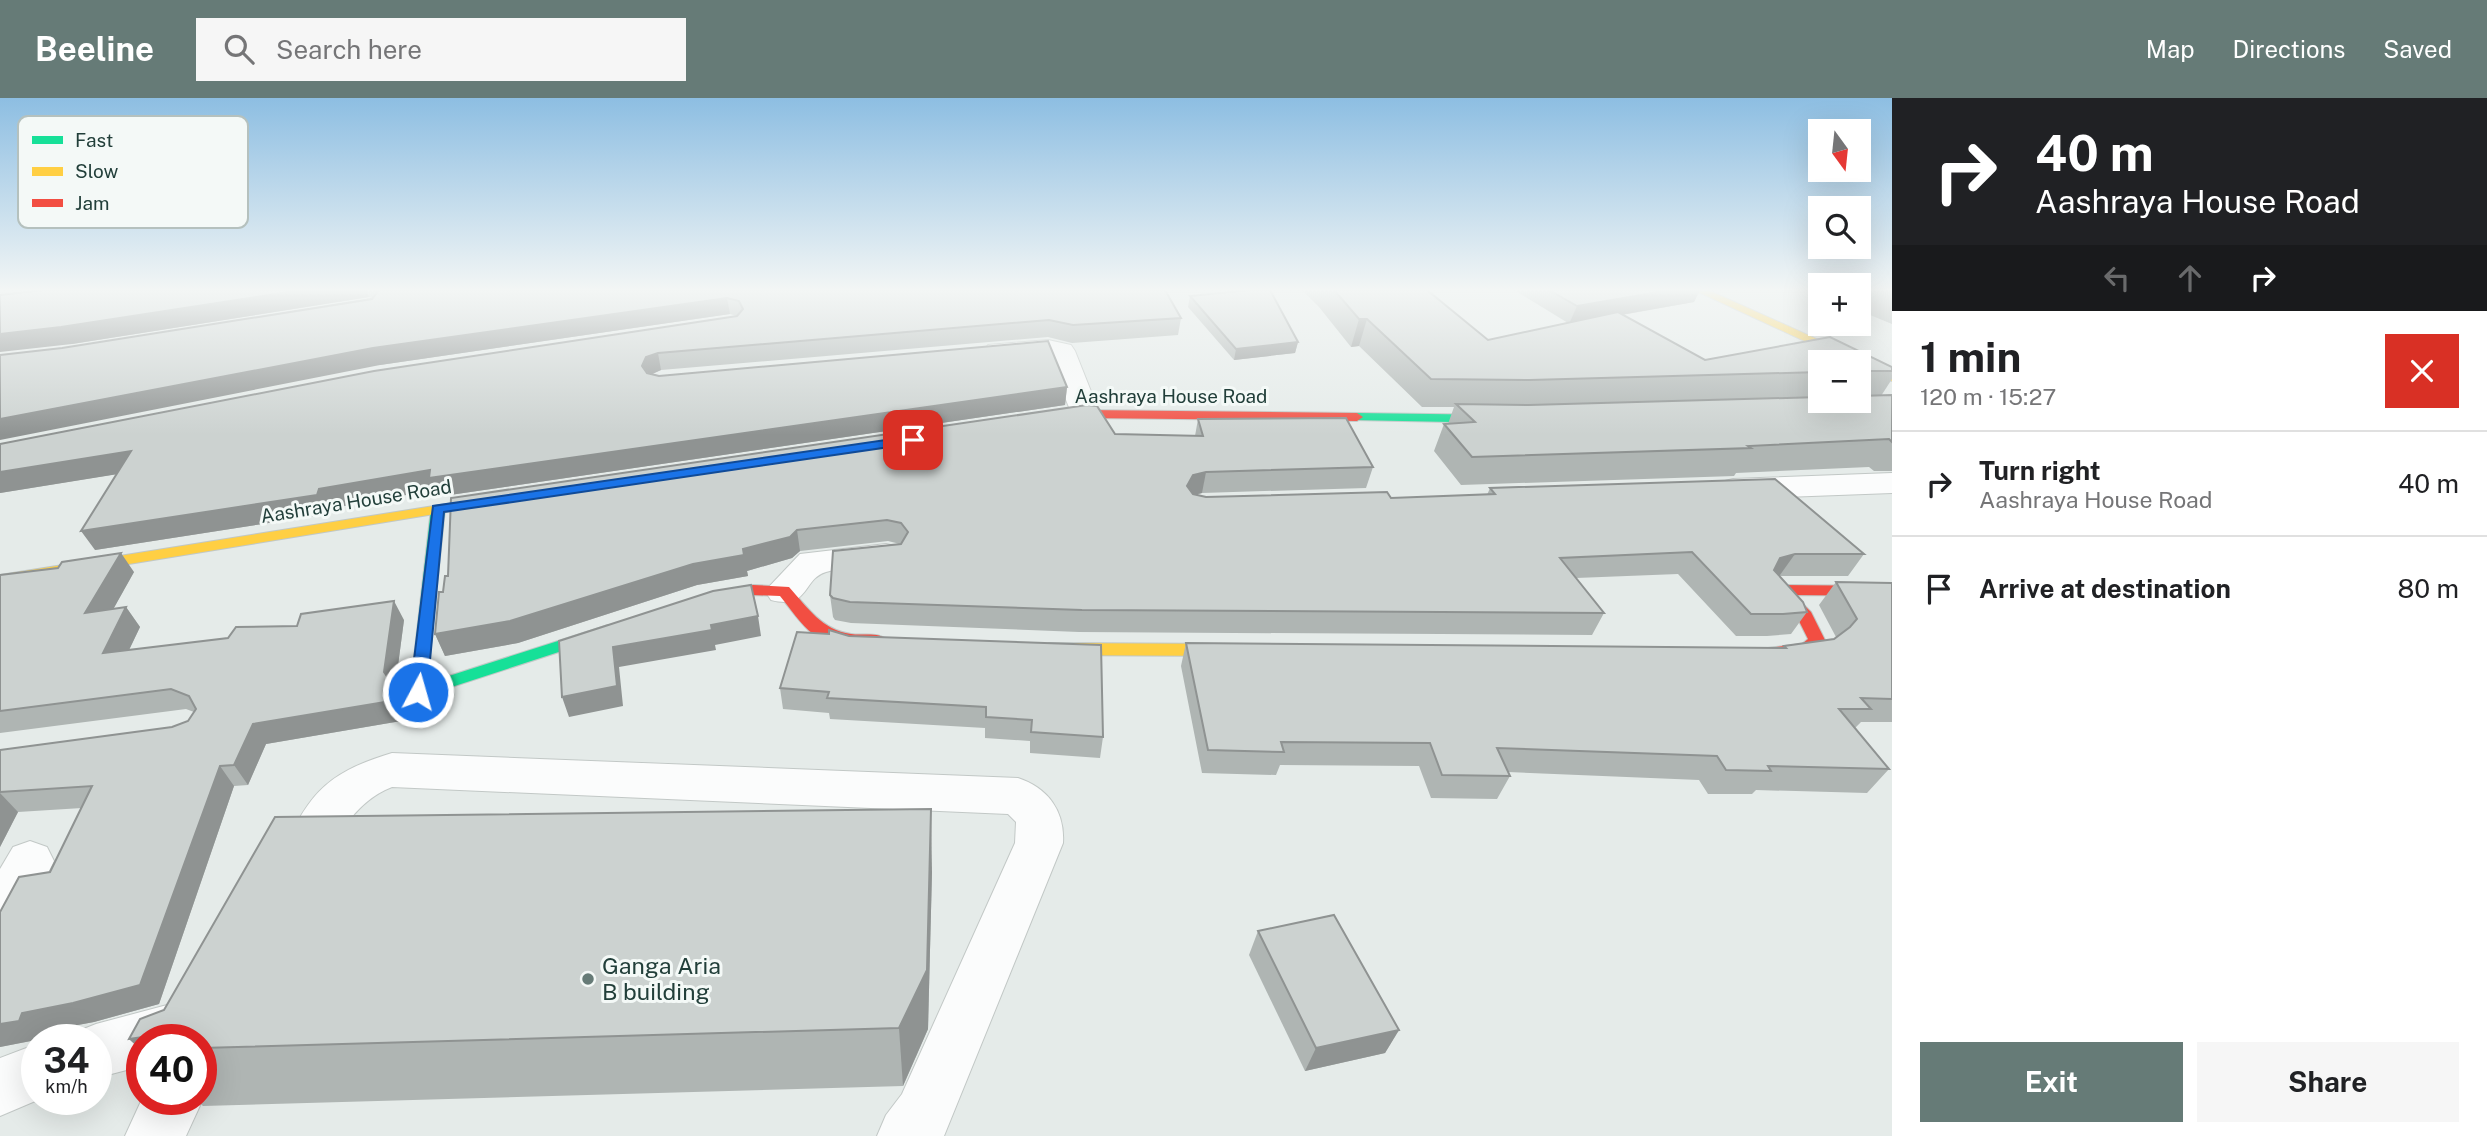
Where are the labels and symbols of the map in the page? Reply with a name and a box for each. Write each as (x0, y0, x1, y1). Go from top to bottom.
legend (18, 116, 248, 228)
north arrow (1808, 119, 1871, 182)
text: Fast (75, 129, 113, 151)
text: Slow (75, 160, 119, 182)
text: Jam (75, 192, 109, 214)
street label: Aashraya House Road (1075, 385, 1267, 407)
pin (883, 410, 943, 470)
street label: Aashraya House Road (259, 475, 453, 527)
position arrow (381, 655, 455, 729)
place label: Ganga Aria B building (602, 952, 721, 1005)
marker: Ganga Aria B building (580, 971, 596, 987)
speed limit sign: 40 (126, 1024, 217, 1115)

